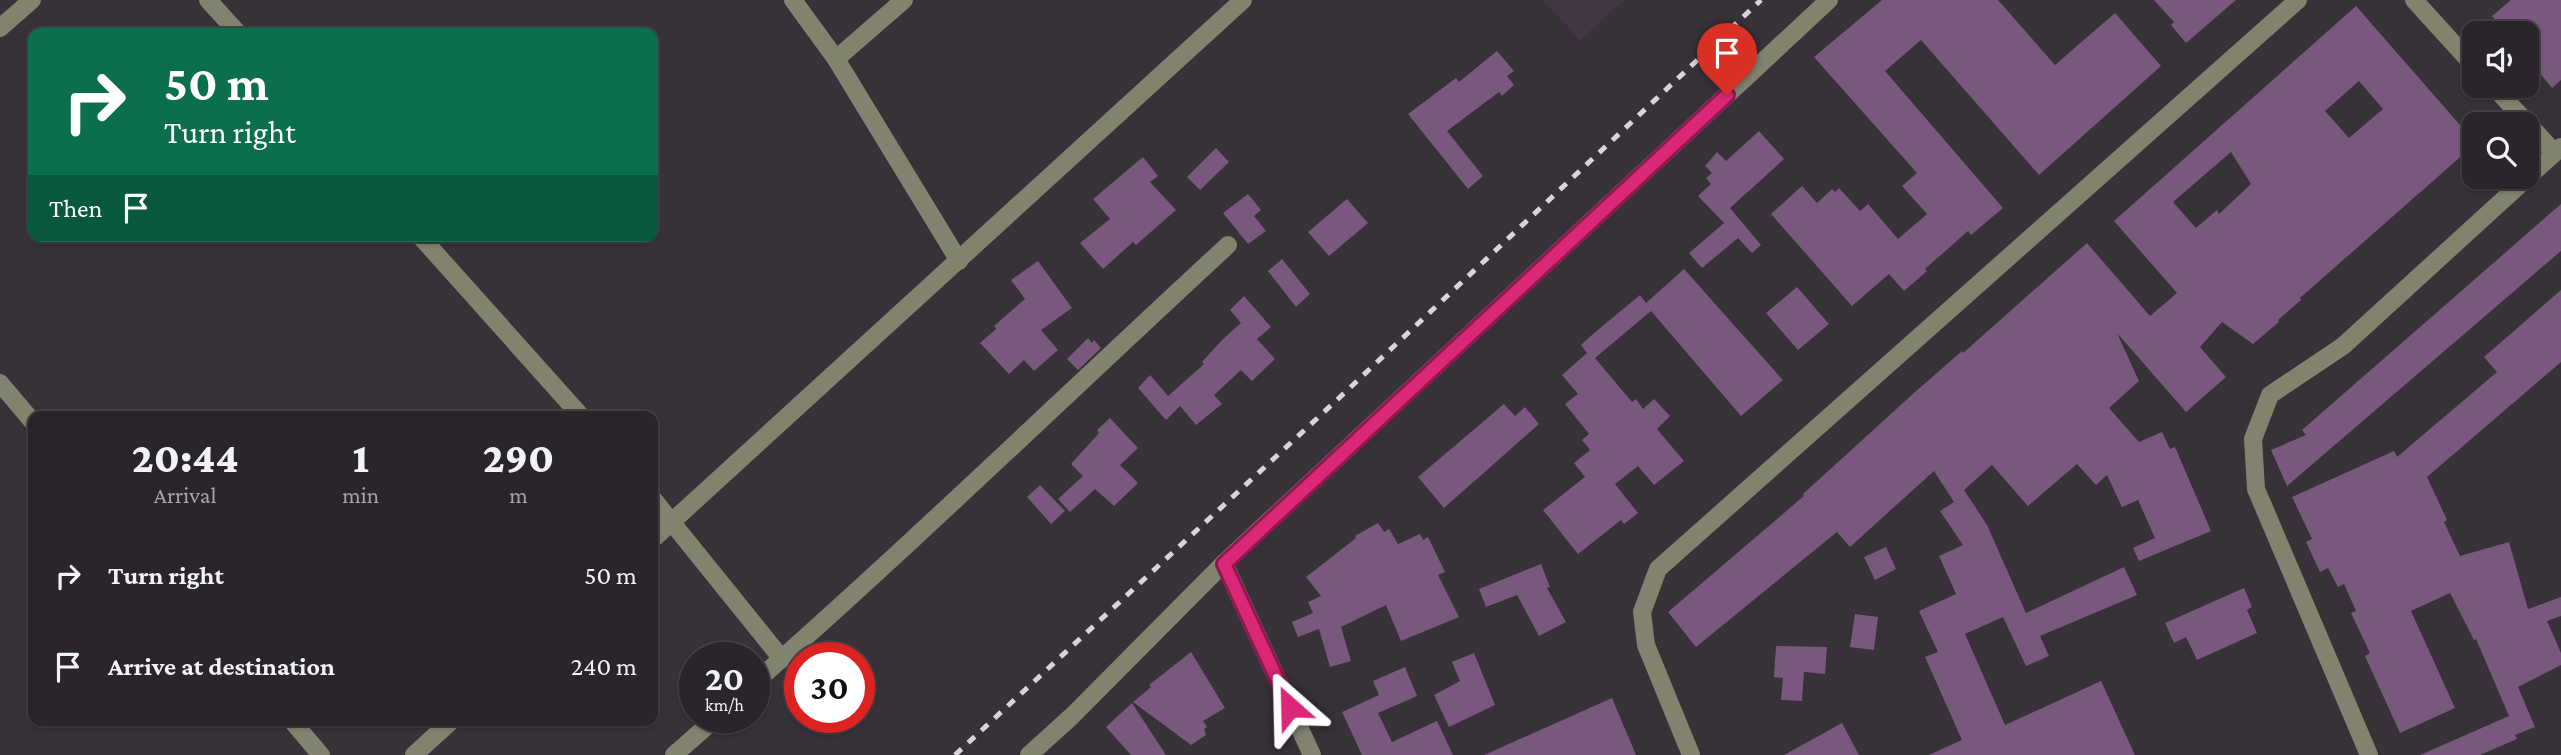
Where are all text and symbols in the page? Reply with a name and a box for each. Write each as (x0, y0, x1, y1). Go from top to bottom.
map controls (2462, 21, 2539, 189)
button: sound (2462, 21, 2539, 98)
pin (1697, 23, 1757, 95)
icon: arrive (1708, 34, 1746, 72)
icon: right (49, 56, 140, 147)
text: 50 m (164, 56, 269, 111)
button: search (2462, 112, 2539, 189)
text: Turn right (164, 114, 296, 150)
icon: arrive (117, 189, 155, 227)
text: Then (49, 194, 103, 223)
text: 20:44 (132, 434, 239, 481)
text: 1 (353, 434, 369, 481)
text: 290 (483, 434, 554, 481)
text: Arrival (154, 482, 216, 508)
text: min (342, 482, 379, 508)
text: m (509, 482, 528, 508)
icon: right (49, 557, 87, 595)
text: Turn right (108, 561, 224, 590)
text: 50 m (584, 561, 637, 590)
speed limit sign: 30 (784, 642, 875, 733)
icon: arrive (49, 648, 87, 686)
text: Arrive at destination (108, 652, 335, 681)
text: 240 m (571, 652, 637, 681)
text: 20 (705, 659, 744, 698)
position arrow (1253, 670, 1327, 744)
text: km/h (705, 695, 744, 715)

